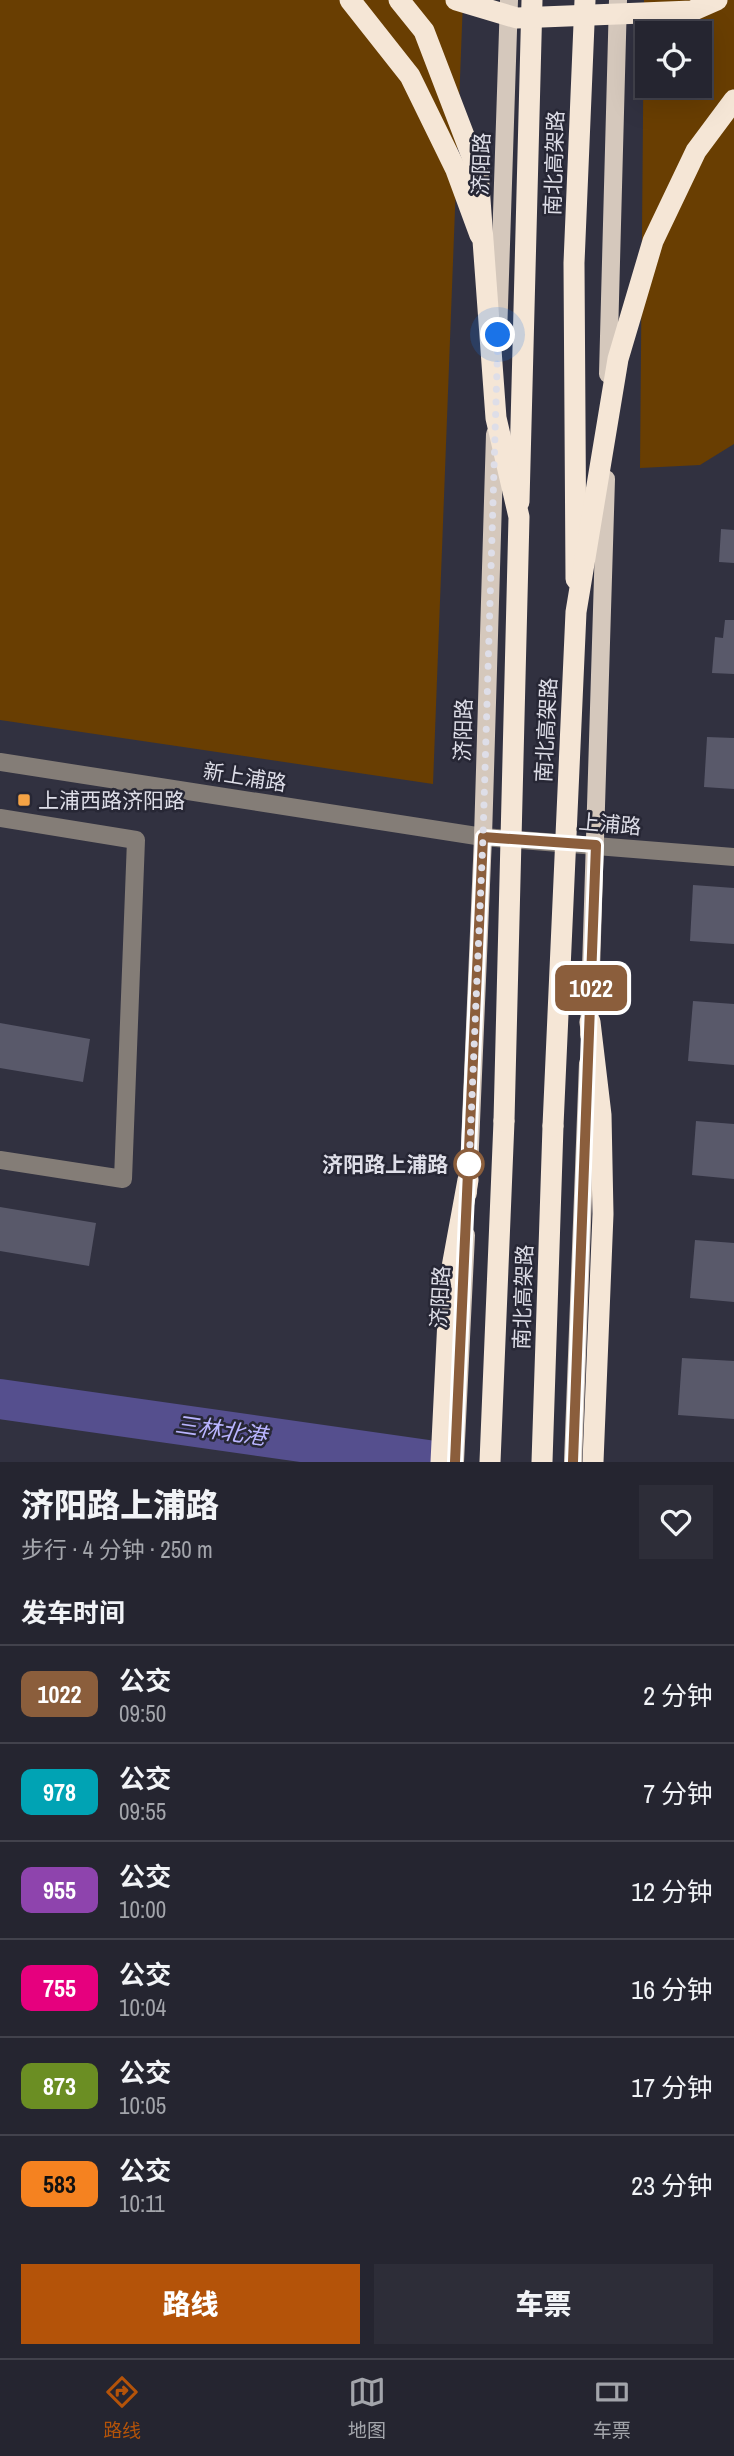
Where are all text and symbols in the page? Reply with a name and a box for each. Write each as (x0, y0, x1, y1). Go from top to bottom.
map controls (635, 21, 712, 98)
button: locate (635, 21, 712, 98)
street label: 南北高架路 (538, 110, 570, 216)
street label: 济阳路 (465, 132, 497, 196)
your location (480, 317, 515, 352)
street label: 南北高架路 (529, 677, 563, 783)
street label: 济阳路 (447, 698, 479, 762)
street label: 新上浦路 (201, 756, 289, 798)
place label: 上浦西路济阳路 (38, 786, 185, 815)
marker: 上浦西路济阳路 (16, 792, 32, 808)
street label: 上浦路 (577, 807, 643, 841)
line badge: 1022 (542, 965, 640, 1011)
text: 1022 (569, 972, 613, 1004)
marker: 济阳路上浦路 (454, 1149, 484, 1179)
place label: 济阳路上浦路 (322, 1150, 448, 1179)
street label: 南北高架路 (507, 1244, 539, 1350)
street label: 济阳路 (424, 1265, 456, 1329)
water label: 三林北港 (173, 1408, 272, 1452)
text: 济阳路上浦路 (21, 1483, 219, 1527)
button: heart (639, 1485, 713, 1559)
text: 步行 · 4 分钟 · 250 m (21, 1534, 213, 1565)
text: 发车时间 (21, 1595, 125, 1630)
text: 公交 (119, 1663, 171, 1698)
text: 1022 (38, 1678, 81, 1710)
text: 2 分钟 (643, 1678, 713, 1713)
text: 09:50 (119, 1698, 166, 1729)
text: 公交 (119, 1761, 171, 1796)
text: 978 (43, 1776, 76, 1808)
text: 7 分钟 (643, 1776, 713, 1811)
text: 09:55 (119, 1796, 166, 1827)
text: 公交 (119, 1859, 171, 1894)
text: 955 (43, 1874, 76, 1906)
text: 12 分钟 (631, 1874, 713, 1909)
text: 10:00 (119, 1894, 166, 1925)
text: 公交 (119, 1957, 171, 1992)
text: 755 (43, 1972, 76, 2004)
text: 16 分钟 (631, 1972, 713, 2007)
text: 10:04 (119, 1992, 166, 2023)
text: 公交 (119, 2055, 171, 2090)
text: 873 (43, 2070, 76, 2102)
text: 17 分钟 (631, 2070, 713, 2105)
text: 10:05 (119, 2090, 166, 2121)
text: 公交 (119, 2153, 171, 2188)
text: 583 (43, 2168, 76, 2200)
text: 23 分钟 (631, 2168, 713, 2203)
text: 10:11 (119, 2188, 165, 2219)
button: 路线 (21, 2264, 360, 2344)
button: 车票 (374, 2264, 713, 2344)
tab: 路线 (103, 2373, 141, 2443)
tab: 地图 (348, 2373, 386, 2443)
tab: 车票 (593, 2373, 631, 2443)

